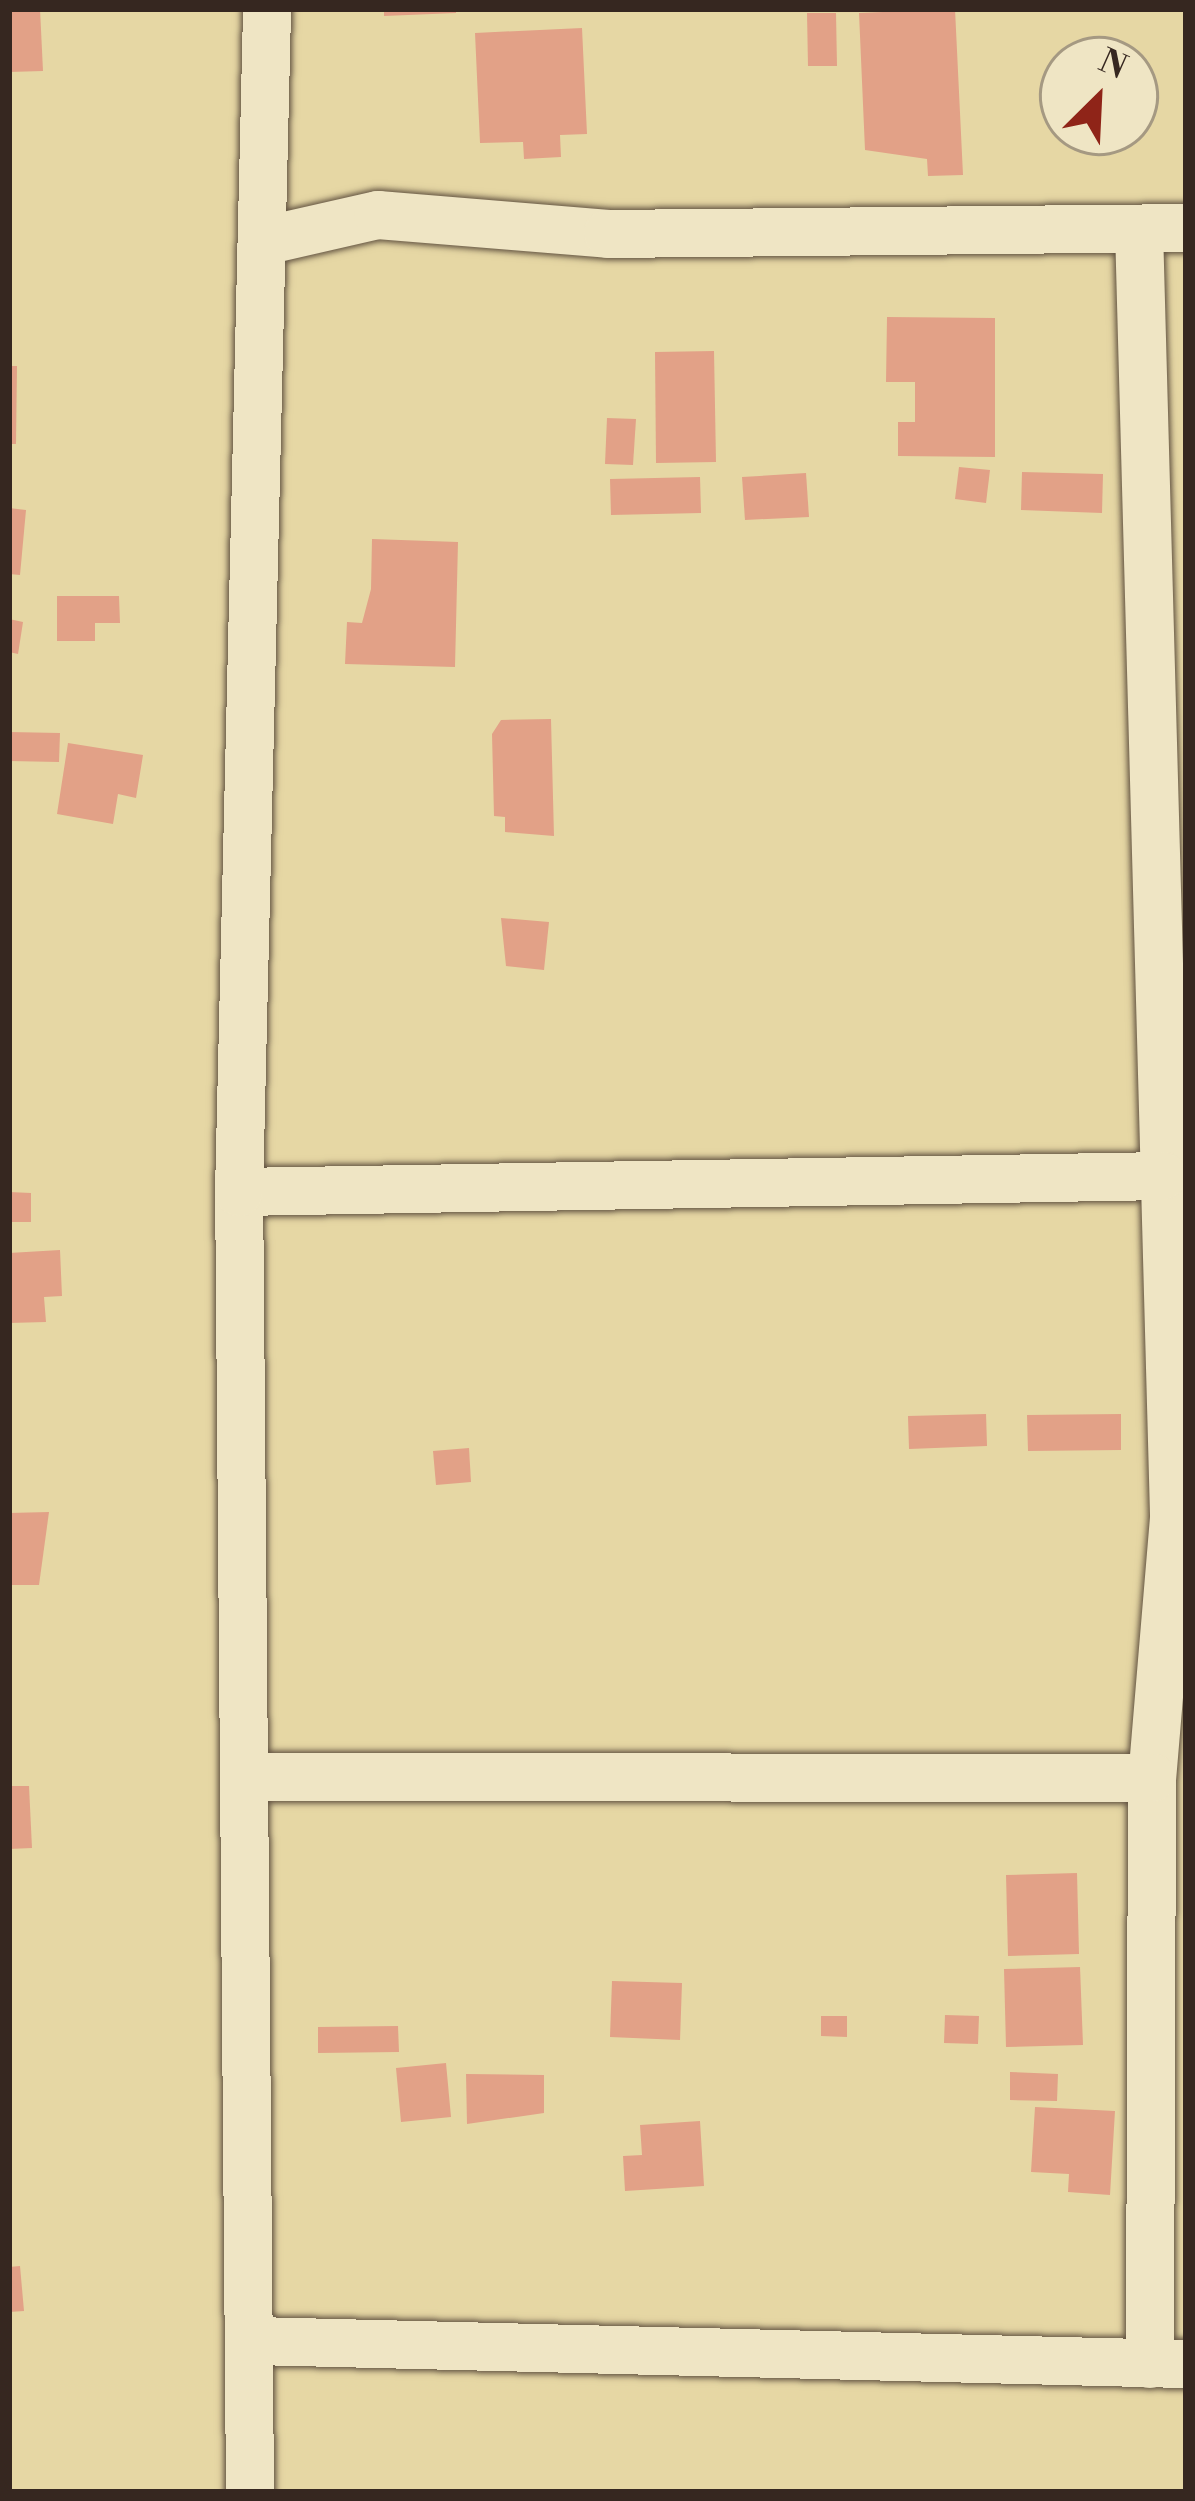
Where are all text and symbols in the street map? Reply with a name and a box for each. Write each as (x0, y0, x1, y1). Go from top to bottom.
north arrow (1039, 36, 1159, 156)
text: N (1092, 41, 1133, 89)

